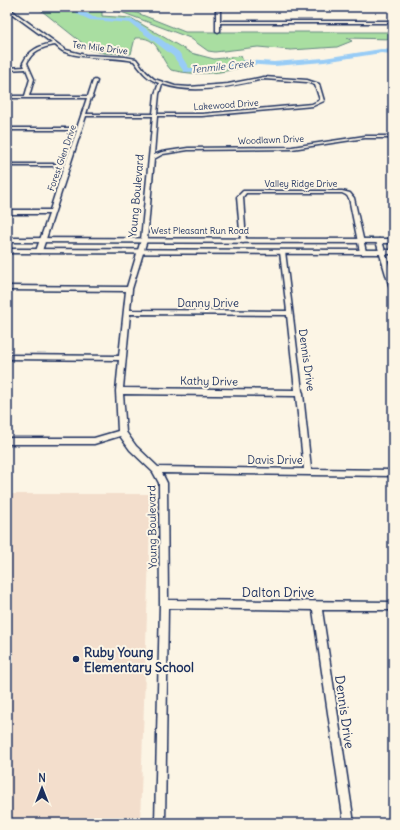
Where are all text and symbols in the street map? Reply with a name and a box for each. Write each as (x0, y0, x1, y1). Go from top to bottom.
street label: Ten Mile Drive (72, 39, 129, 56)
water label: Tenmile Creek (190, 57, 255, 76)
street label: Lakewood Drive (193, 97, 259, 112)
street label: Forest Glen Drive (45, 123, 78, 192)
street label: Woodlawn Drive (238, 133, 304, 146)
street label: Young Boulevard (125, 153, 147, 238)
street label: Valley Ridge Drive (265, 178, 338, 189)
street label: West Pleasant Run Road (151, 225, 249, 236)
street label: Danny Drive (177, 296, 239, 310)
street label: Dennis Drive (296, 328, 318, 392)
street label: Kathy Drive (180, 373, 238, 389)
street label: Davis Drive (247, 453, 303, 467)
street label: Young Boulevard (144, 485, 160, 569)
street label: Dalton Drive (242, 584, 314, 601)
place label: Ruby Young Elementary School (84, 644, 194, 676)
marker: Ruby Young Elementary School (71, 654, 81, 664)
street label: Dennis Drive (331, 674, 358, 750)
north arrow (22, 768, 62, 808)
text: N (38, 771, 46, 785)

